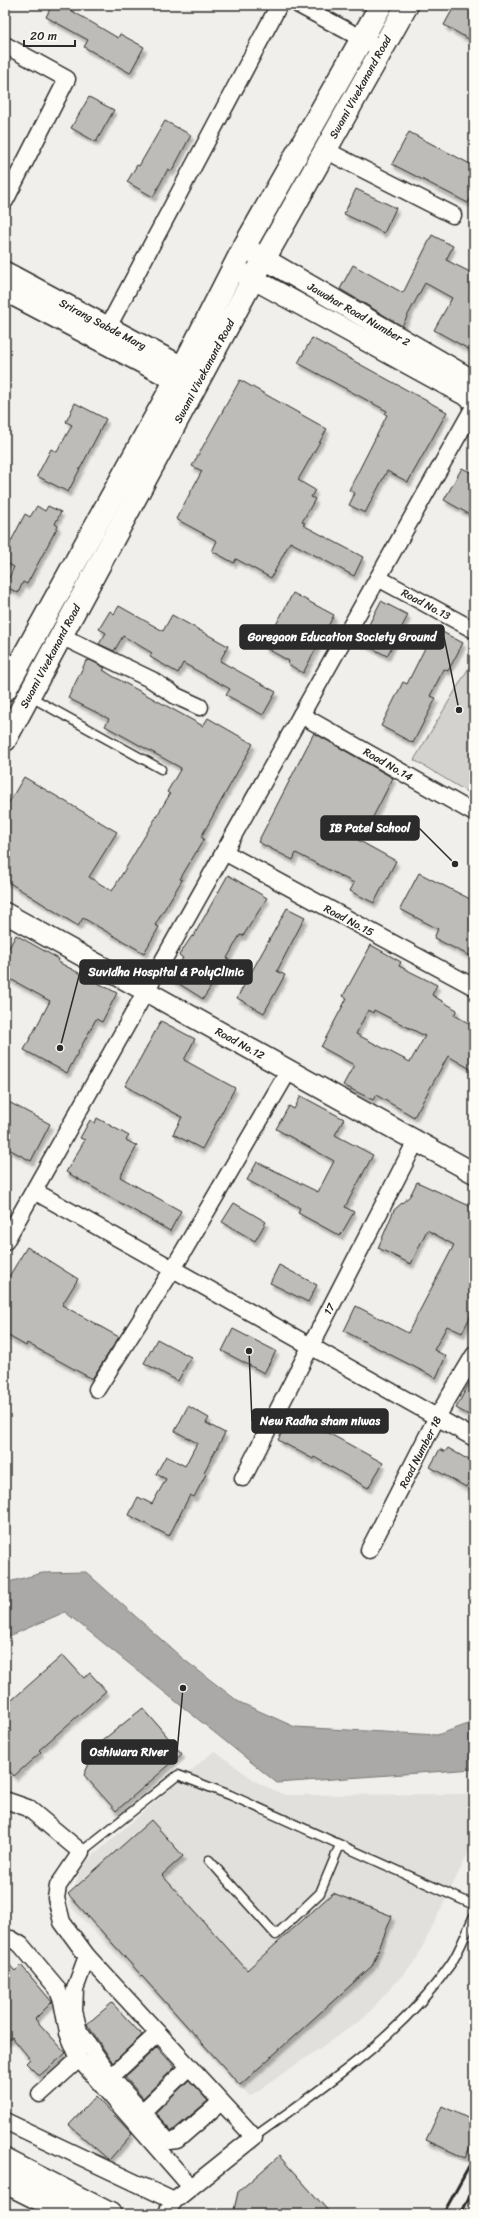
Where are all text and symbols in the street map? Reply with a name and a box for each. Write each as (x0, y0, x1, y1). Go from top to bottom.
scale bar (24, 22, 75, 48)
text: 20 m (30, 25, 57, 47)
street label: Swami Vivekanand Road (324, 31, 397, 142)
street label: Jawahar Road Number 2 (303, 277, 414, 352)
street label: Srirang Sabde Marg (56, 293, 150, 356)
street label: Swami Vivekanand Road (169, 315, 241, 427)
street label: Road No.13 (398, 583, 454, 625)
street label: Swami Vivekanand Road (15, 600, 87, 712)
callout: Goregaon Education Society Ground (240, 625, 444, 649)
text: Goregaon Education Society Ground (247, 626, 438, 648)
street label: Road No.14 (359, 743, 416, 786)
callout: IB Patel School (321, 816, 419, 840)
text: IB Patel School (329, 817, 411, 839)
street label: Road No.15 (320, 899, 377, 942)
callout: Suvidha Hospital & PolyClinic (80, 960, 252, 984)
text: Suvidha Hospital & PolyClinic (87, 961, 245, 983)
street label: Road No.12 (212, 1022, 269, 1065)
street label: 17 (318, 1299, 341, 1318)
callout: New Radha sham niwas (252, 1409, 388, 1433)
text: New Radha sham niwas (259, 1410, 381, 1432)
street label: Road Number 18 (394, 1412, 447, 1492)
callout: Oshiwara River (82, 1740, 177, 1764)
text: Oshiwara River (89, 1741, 169, 1763)

